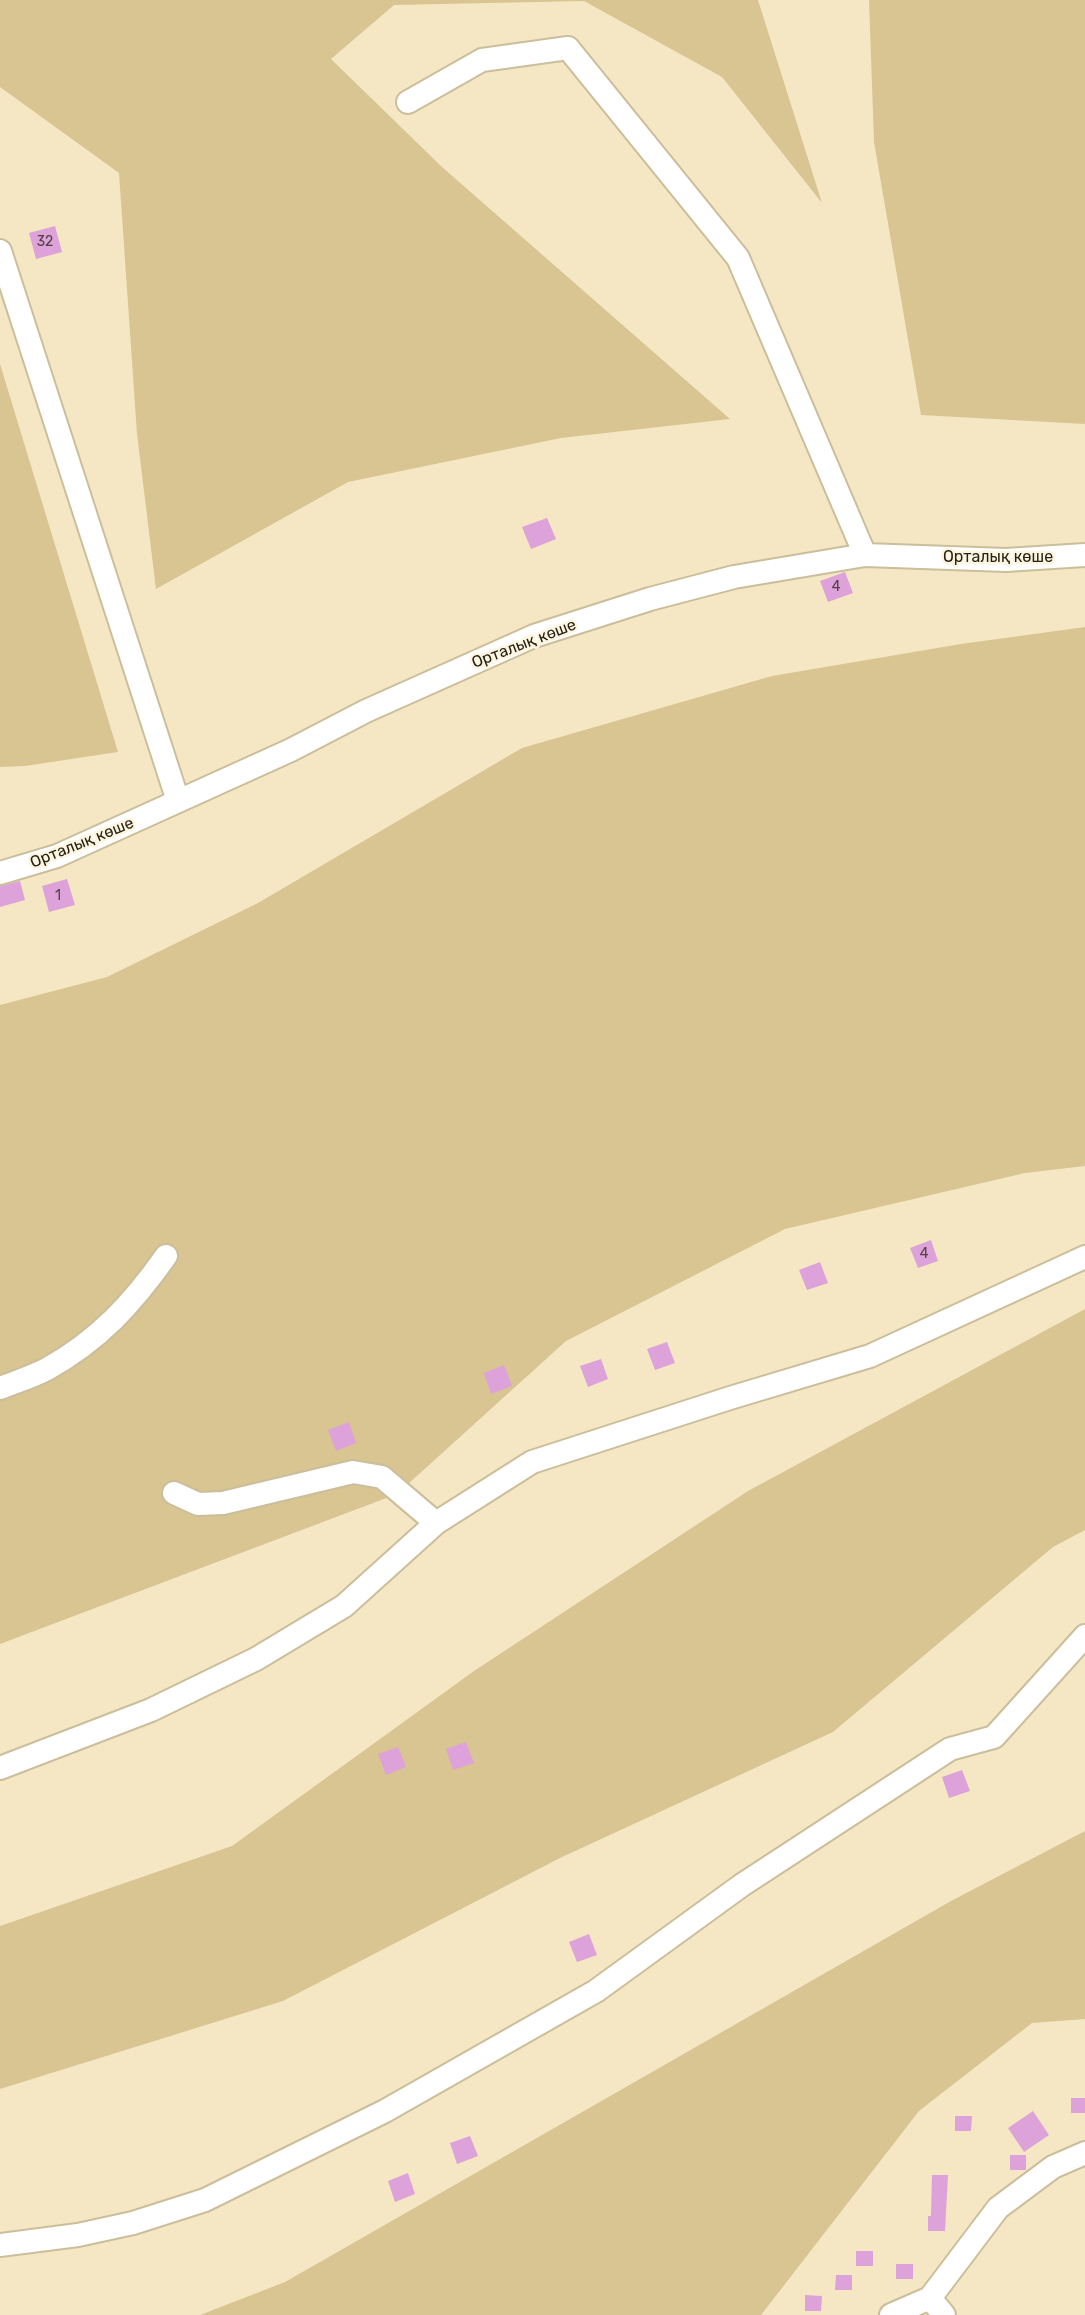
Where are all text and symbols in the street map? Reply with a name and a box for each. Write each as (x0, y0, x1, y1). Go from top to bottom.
house number: 32 (37, 234, 53, 250)
street label: Орталық көше (943, 547, 1053, 567)
house number: 4 (832, 579, 840, 595)
street label: Орталық көше (469, 615, 579, 673)
street label: Орталық көше (27, 813, 137, 873)
house number: 1 (55, 888, 61, 904)
house number: 4 (920, 1246, 928, 1262)

